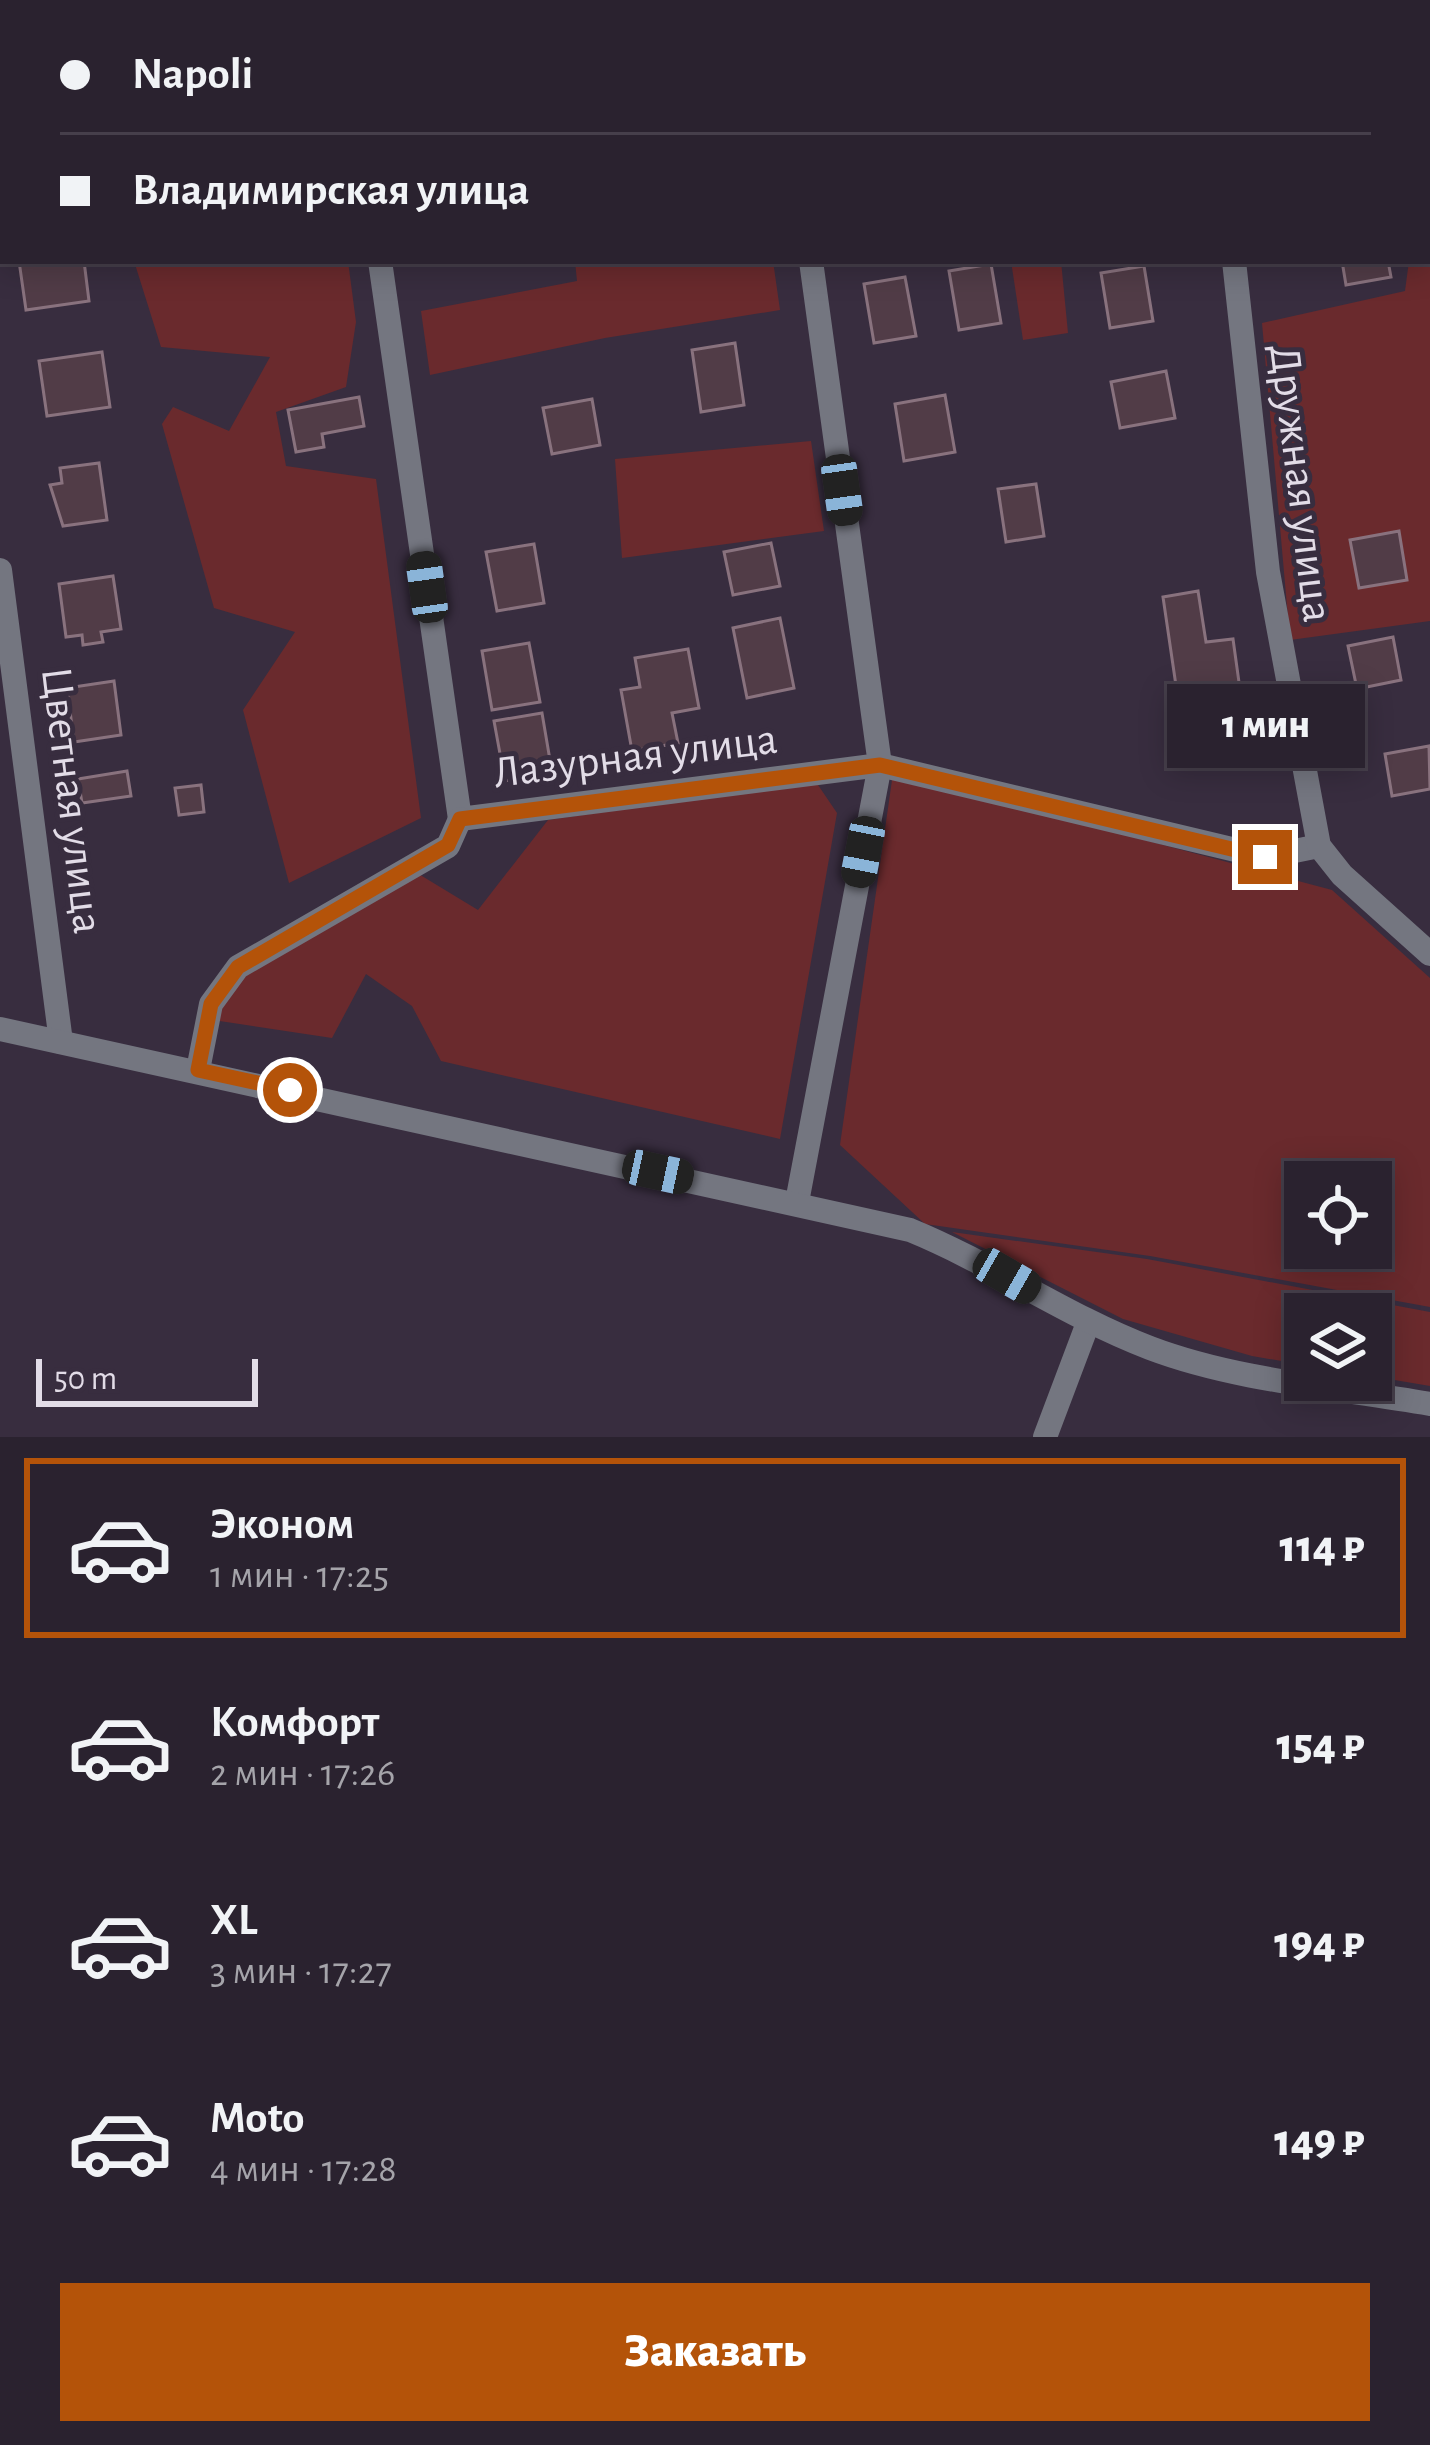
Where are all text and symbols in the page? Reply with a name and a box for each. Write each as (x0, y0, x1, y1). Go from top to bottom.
text: Napoli (132, 52, 253, 97)
text: Владимирская улица (132, 168, 529, 213)
street label: Дружная улица (1261, 342, 1340, 625)
car (819, 452, 865, 528)
car (404, 549, 450, 625)
street label: Цветная улица (33, 664, 110, 936)
callout: 1 мин (1166, 683, 1364, 767)
text: 1 мин (1222, 706, 1310, 745)
street label: Лазурная улица (491, 717, 780, 796)
car (838, 813, 888, 891)
route end (1238, 830, 1292, 884)
route start (263, 1063, 317, 1117)
car (619, 1147, 697, 1197)
map controls (1284, 1161, 1392, 1401)
button: locate (1284, 1161, 1392, 1269)
car (967, 1242, 1047, 1310)
button: layers (1284, 1293, 1392, 1401)
scale bar (36, 1353, 258, 1406)
text: 50 m (54, 1363, 117, 1396)
icon: car (66, 1494, 174, 1602)
text: Эконом (210, 1502, 354, 1547)
text: 114 ₽ (1280, 1525, 1364, 1570)
text: 1 мин · 17:25 (210, 1556, 389, 1595)
icon: car (66, 1692, 174, 1800)
text: Комфорт (210, 1700, 379, 1745)
text: 154 ₽ (1276, 1723, 1364, 1768)
text: 2 мин · 17:26 (210, 1754, 395, 1793)
icon: car (66, 1890, 174, 1998)
text: XL (210, 1898, 258, 1943)
text: 194 ₽ (1274, 1921, 1364, 1966)
text: 3 мин · 17:27 (210, 1952, 392, 1991)
icon: car (66, 2088, 174, 2196)
text: Moto (210, 2096, 305, 2141)
text: 149 ₽ (1274, 2119, 1364, 2164)
text: 4 мин · 17:28 (210, 2150, 397, 2189)
button: Заказать (60, 2283, 1370, 2421)

